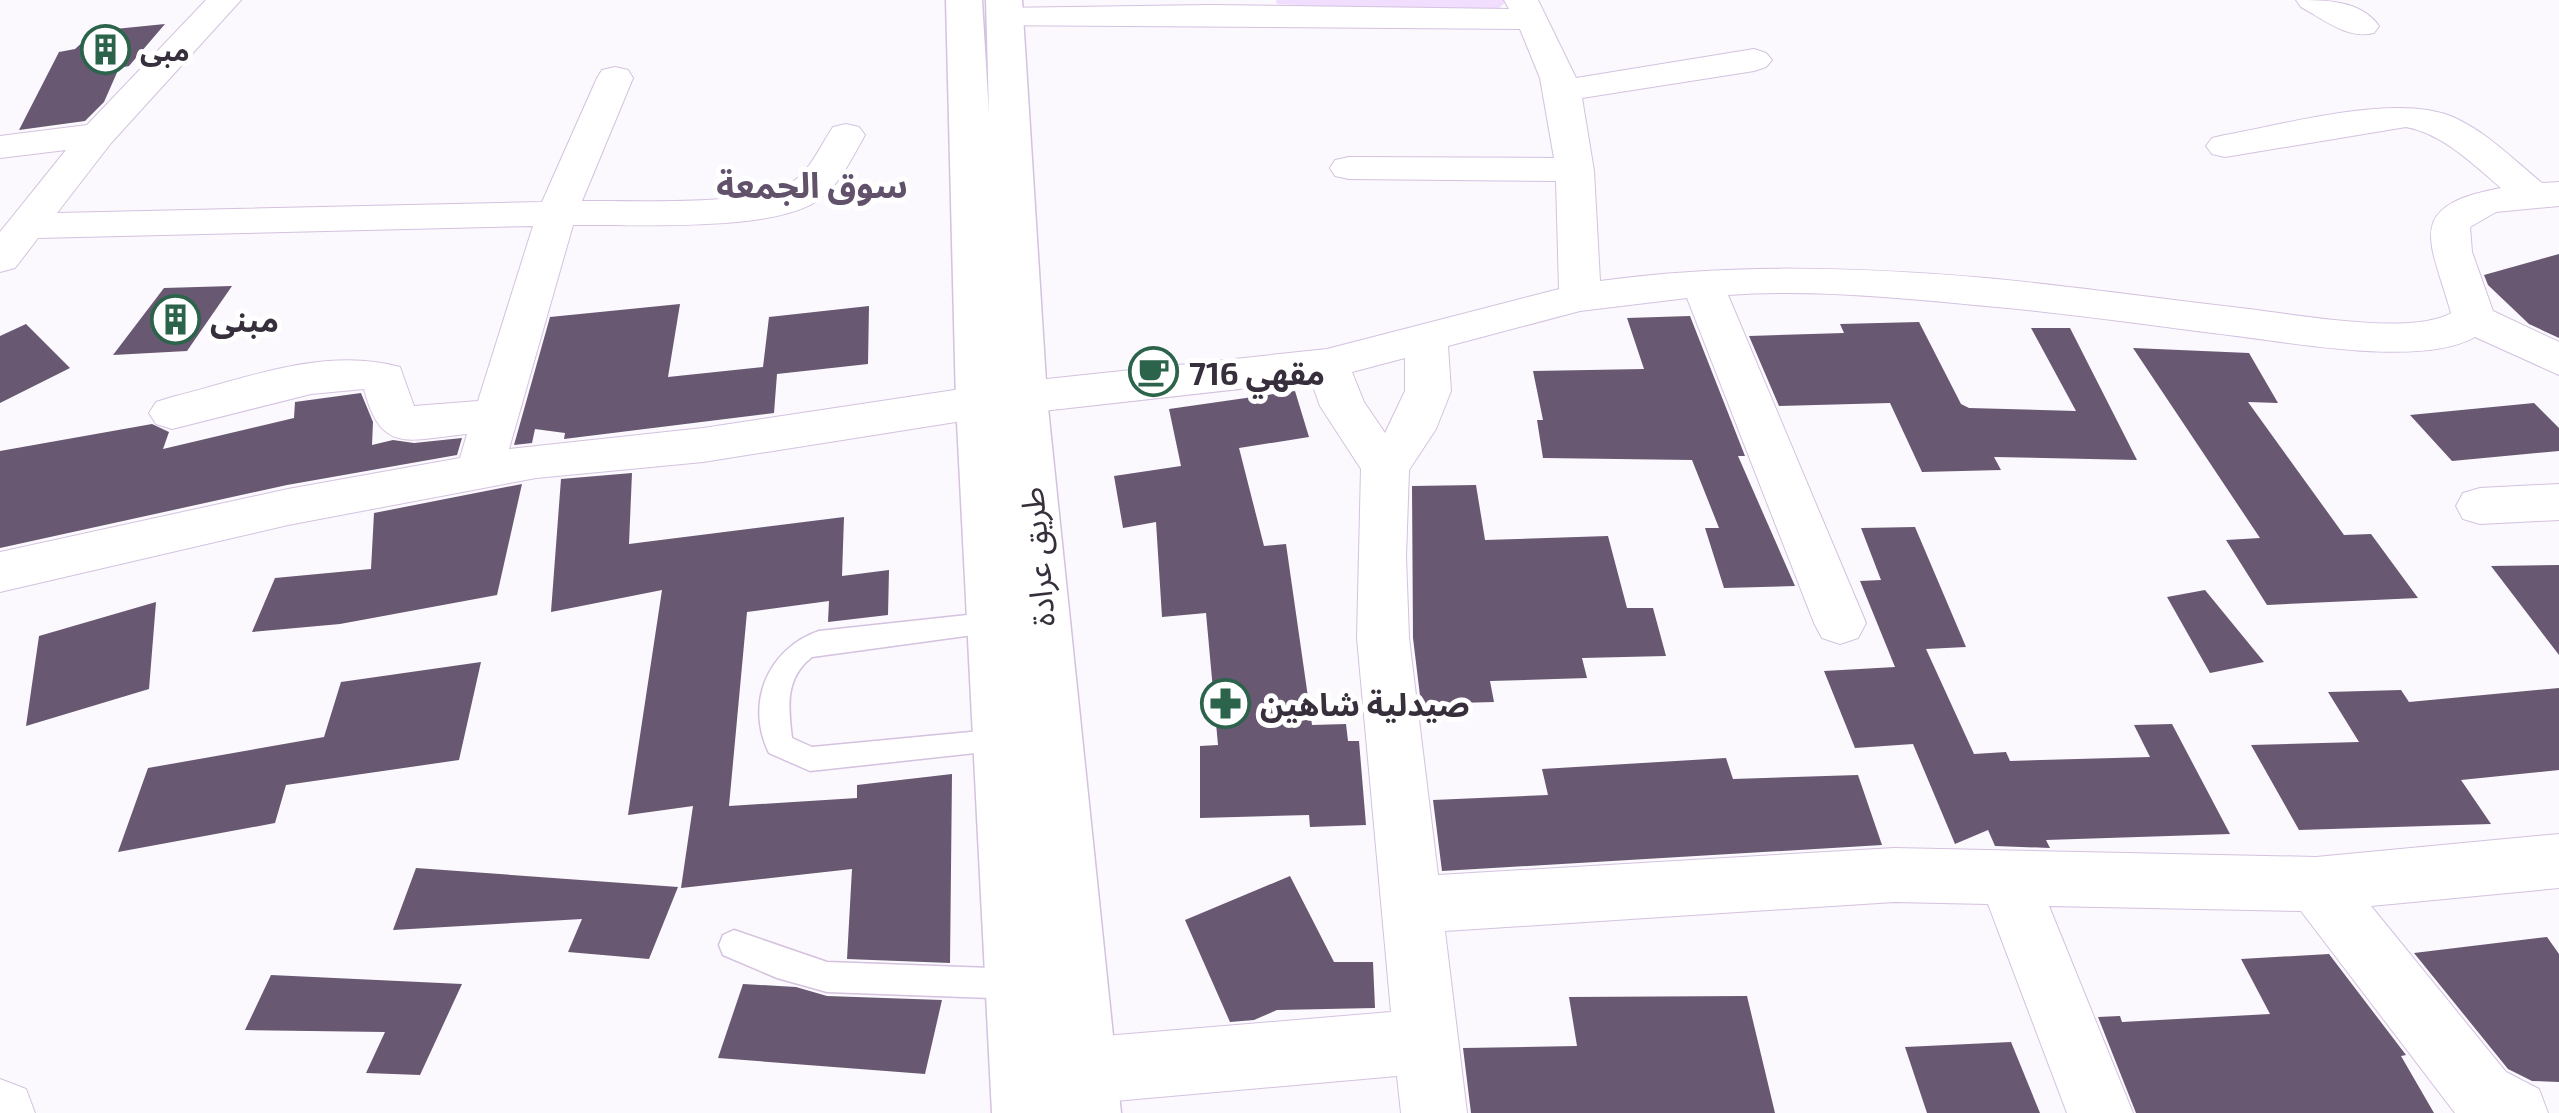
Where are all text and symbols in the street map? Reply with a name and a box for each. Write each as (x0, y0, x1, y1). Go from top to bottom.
building icon: مبى (79, 24, 131, 76)
place label: مبى (140, 33, 189, 68)
district label: سوق الجمعة (716, 163, 908, 206)
building icon: مبنى (149, 293, 201, 345)
place label: مبنى (210, 300, 279, 339)
cafe icon: مقهي 716 (1128, 346, 1180, 398)
place label: مقهي 716 (1189, 353, 1325, 399)
street label: طريق عرادة (1011, 485, 1064, 628)
pharmacy icon: صيدلية شاهين (1199, 677, 1251, 729)
place label: صيدلية شاهين (1260, 684, 1470, 723)

